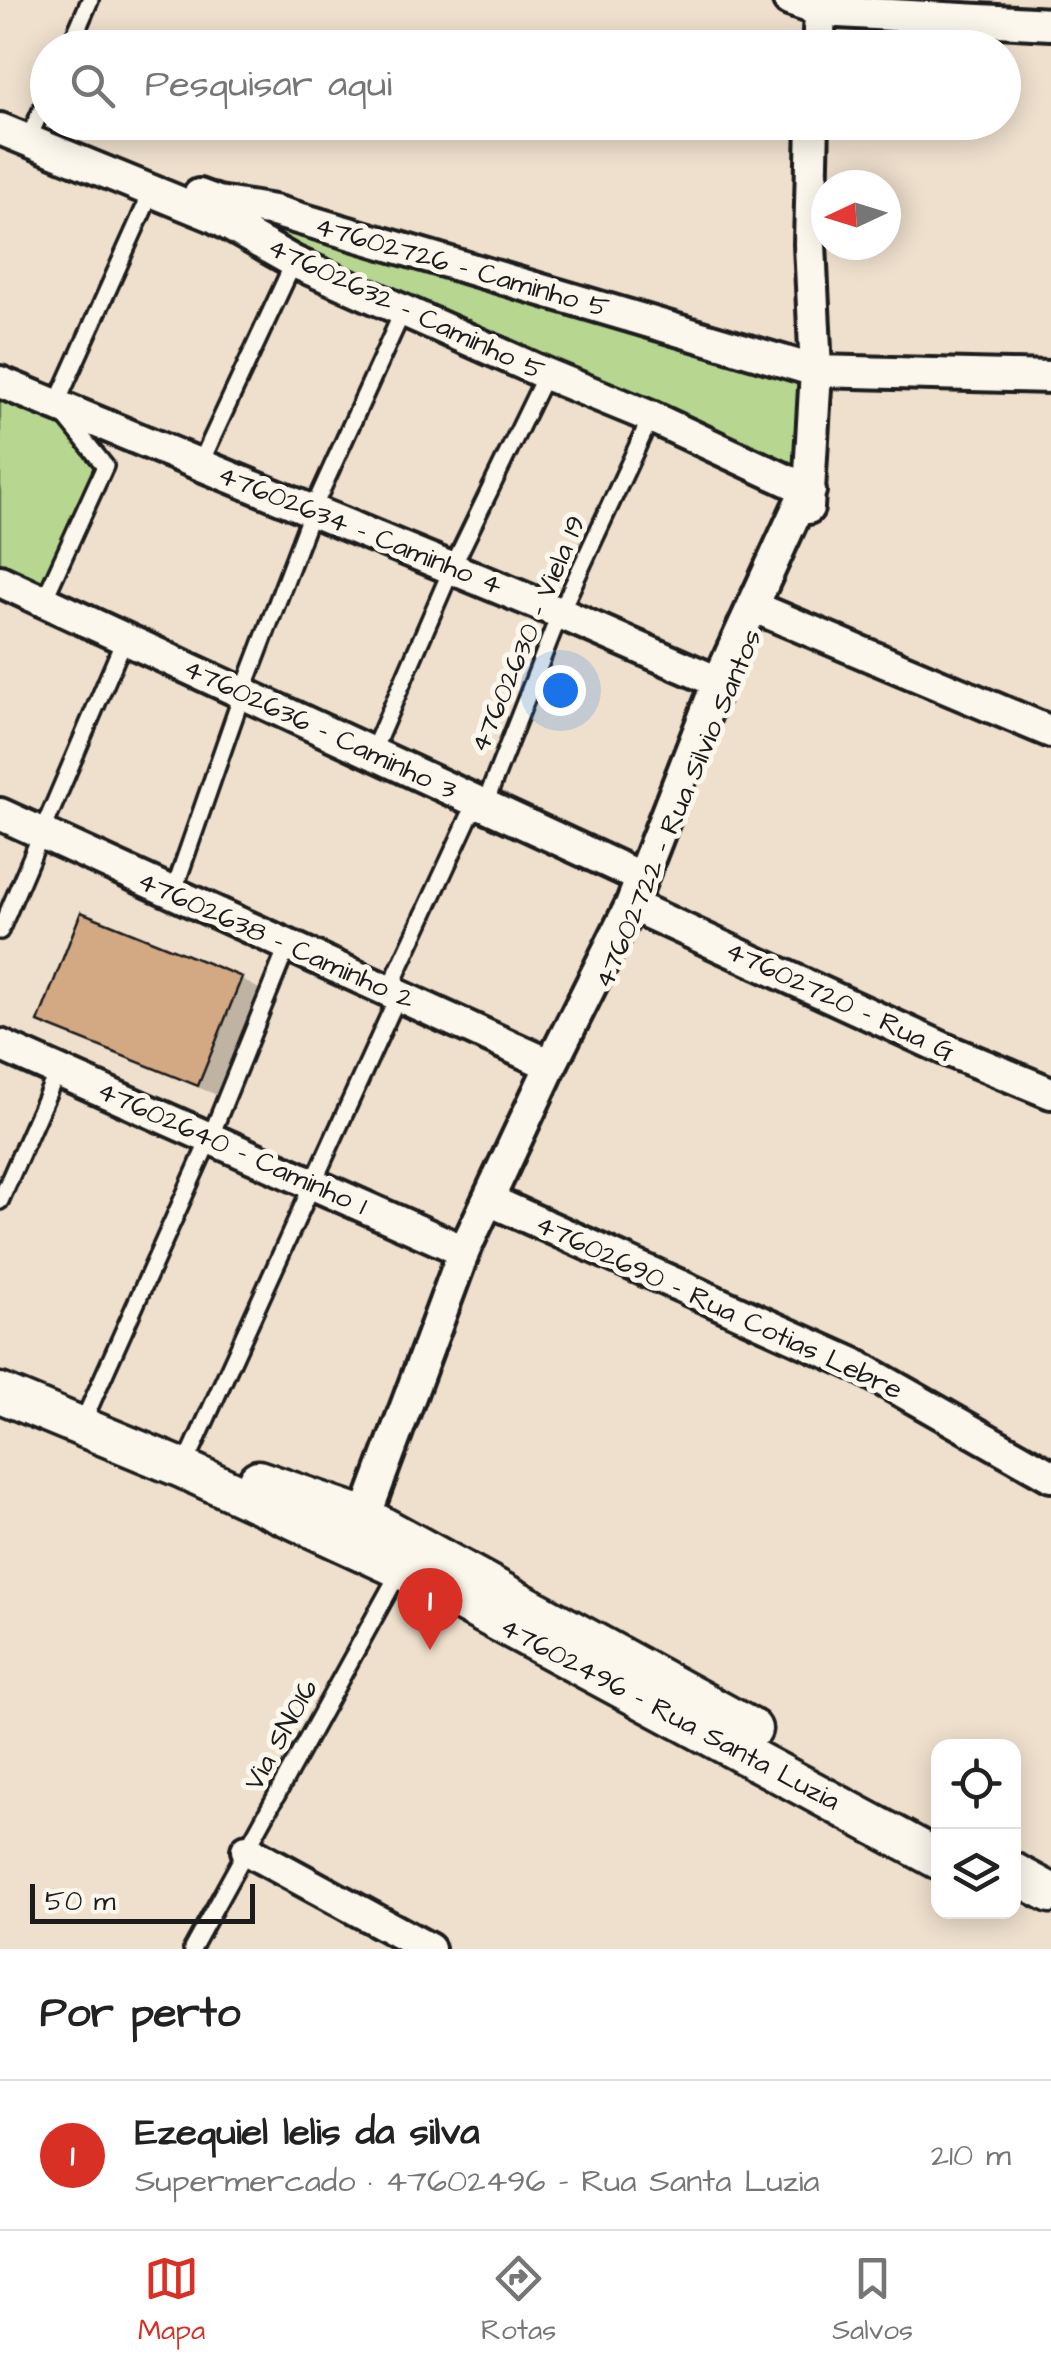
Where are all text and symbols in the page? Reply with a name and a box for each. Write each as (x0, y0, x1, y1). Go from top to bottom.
search box (30, 30, 1021, 140)
icon: search (65, 58, 120, 113)
text: Pesquisar aqui (145, 59, 392, 111)
north arrow (811, 170, 901, 260)
street label: 47602726 - Caminho 5 (310, 206, 614, 328)
street label: 47602632 - Caminho 5 (261, 228, 551, 390)
street label: 47602634 - Caminho 4 (212, 455, 508, 605)
street label: 47602630 - Viela 19 (460, 509, 596, 759)
street label: 47602722 - Rua Silvio Santos (584, 623, 772, 995)
street label: 47602636 - Caminho 3 (177, 649, 463, 809)
your location (535, 665, 586, 716)
street label: 47602638 - Caminho 2 (131, 861, 421, 1019)
street label: 47602720 - Rua G (719, 931, 961, 1071)
street label: 47602640 - Caminho 1 (91, 1071, 373, 1225)
street label: 47602690 - Rua Cotias Lebre (529, 1205, 909, 1409)
pin: 1 (398, 1568, 462, 1650)
street label: 47602496 - Rua Santa Luzia (493, 1608, 847, 1820)
street label: Via SN016 (234, 1672, 328, 1798)
map controls (931, 1739, 1021, 1919)
button: locate (931, 1739, 1021, 1829)
button: layers (931, 1829, 1021, 1919)
scale bar (30, 1879, 255, 1924)
text: 50 m (45, 1882, 116, 1921)
text: Por perto (40, 1985, 240, 2043)
text: Ezequiel lelis da silva (135, 2107, 480, 2159)
text: 1 (70, 2133, 75, 2178)
text: 210 m (931, 2133, 1011, 2178)
text: Supermercado · 47602496 - Rua Santa Luzia (135, 2159, 820, 2204)
tab: Mapa (138, 2251, 205, 2350)
tab: Rotas (481, 2251, 556, 2350)
tab: Salvos (832, 2251, 913, 2350)

